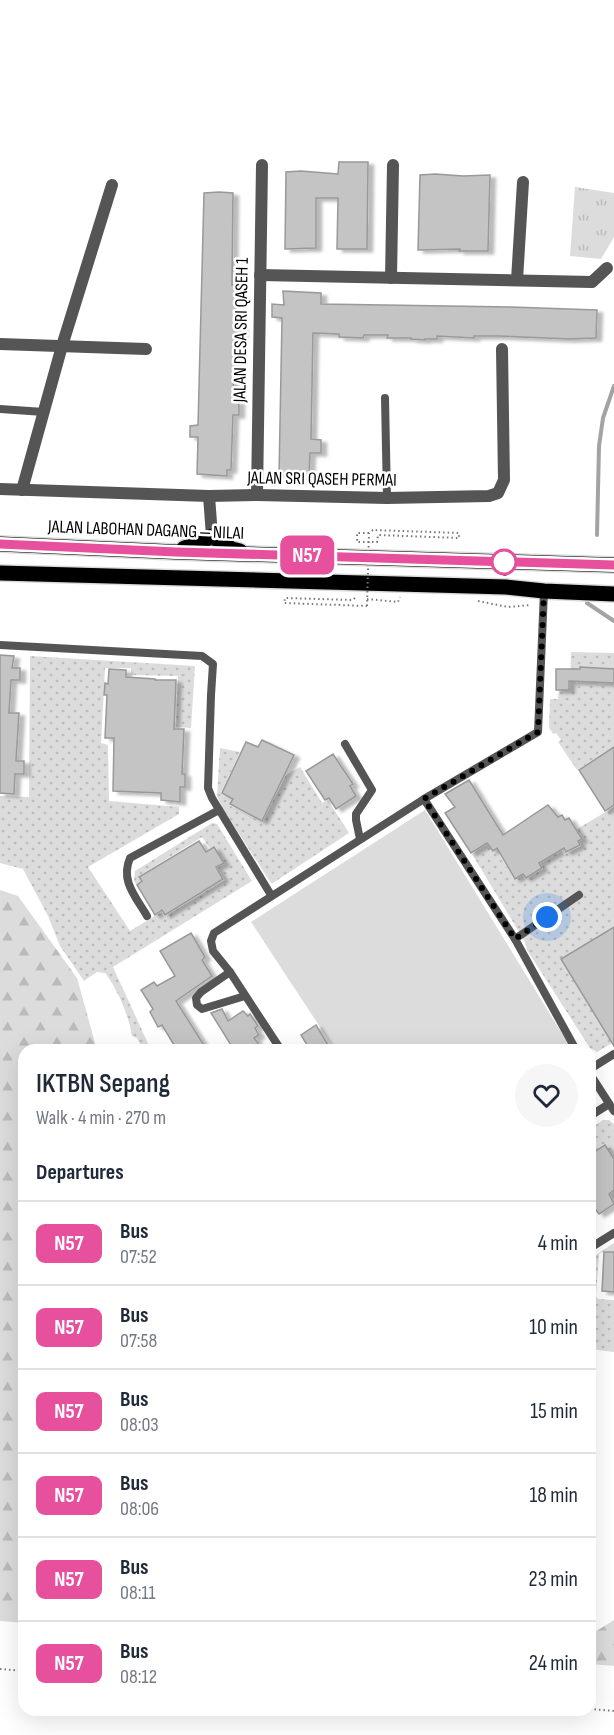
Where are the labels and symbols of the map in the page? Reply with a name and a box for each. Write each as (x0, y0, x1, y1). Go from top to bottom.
street label: JALAN DESA SRI QASEH 1 (229, 257, 253, 404)
street label: JALAN SRI QASEH PERMAI (246, 467, 397, 491)
street label: JALAN LABOHAN DAGANG ‒ NILAI (47, 516, 244, 544)
line badge: N57 (272, 536, 342, 574)
unlabelled marker (491, 549, 517, 575)
your location (532, 902, 562, 932)

